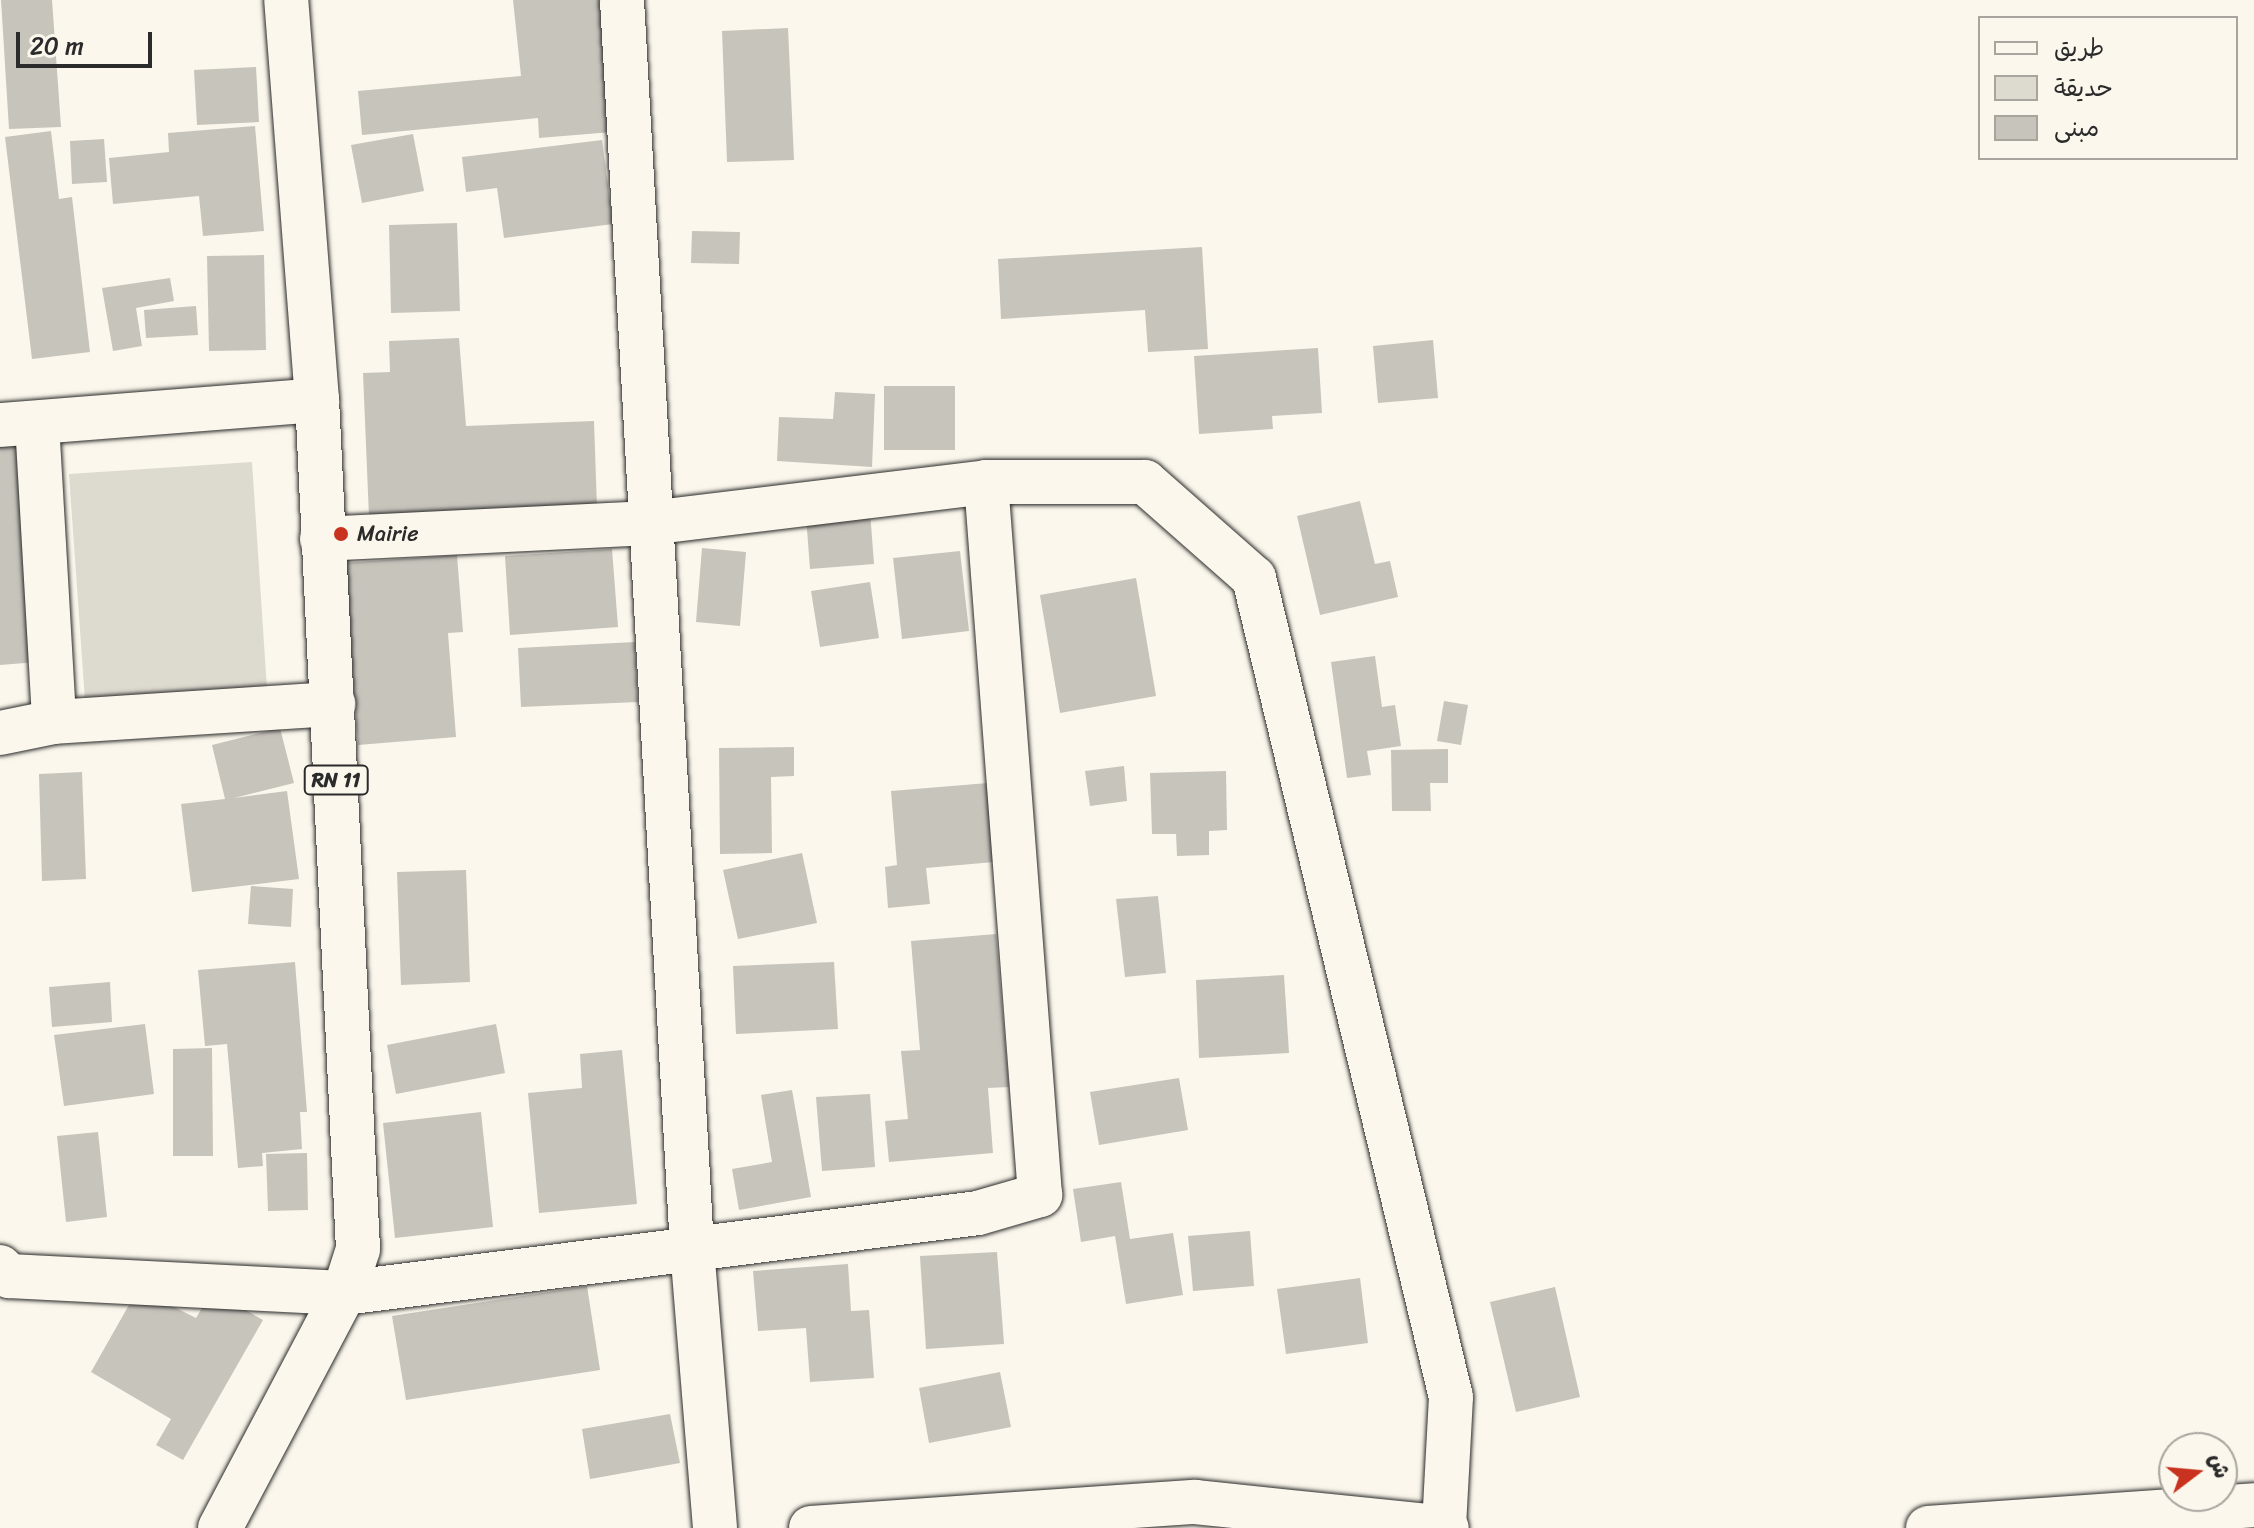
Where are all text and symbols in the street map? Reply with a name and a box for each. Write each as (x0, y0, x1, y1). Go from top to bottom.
scale bar (20, 16, 156, 66)
legend (1978, 16, 2238, 160)
text: 20 m (30, 25, 84, 67)
text: طريق (2054, 27, 2104, 69)
text: حديقة (2054, 67, 2113, 109)
text: مبنى (2054, 107, 2099, 149)
place label: Mairie (357, 521, 418, 547)
marker: Mairie (332, 525, 350, 543)
road number: RN 11 (302, 764, 370, 796)
north arrow (2158, 1432, 2238, 1512)
text: ش (2198, 1449, 2242, 1483)

